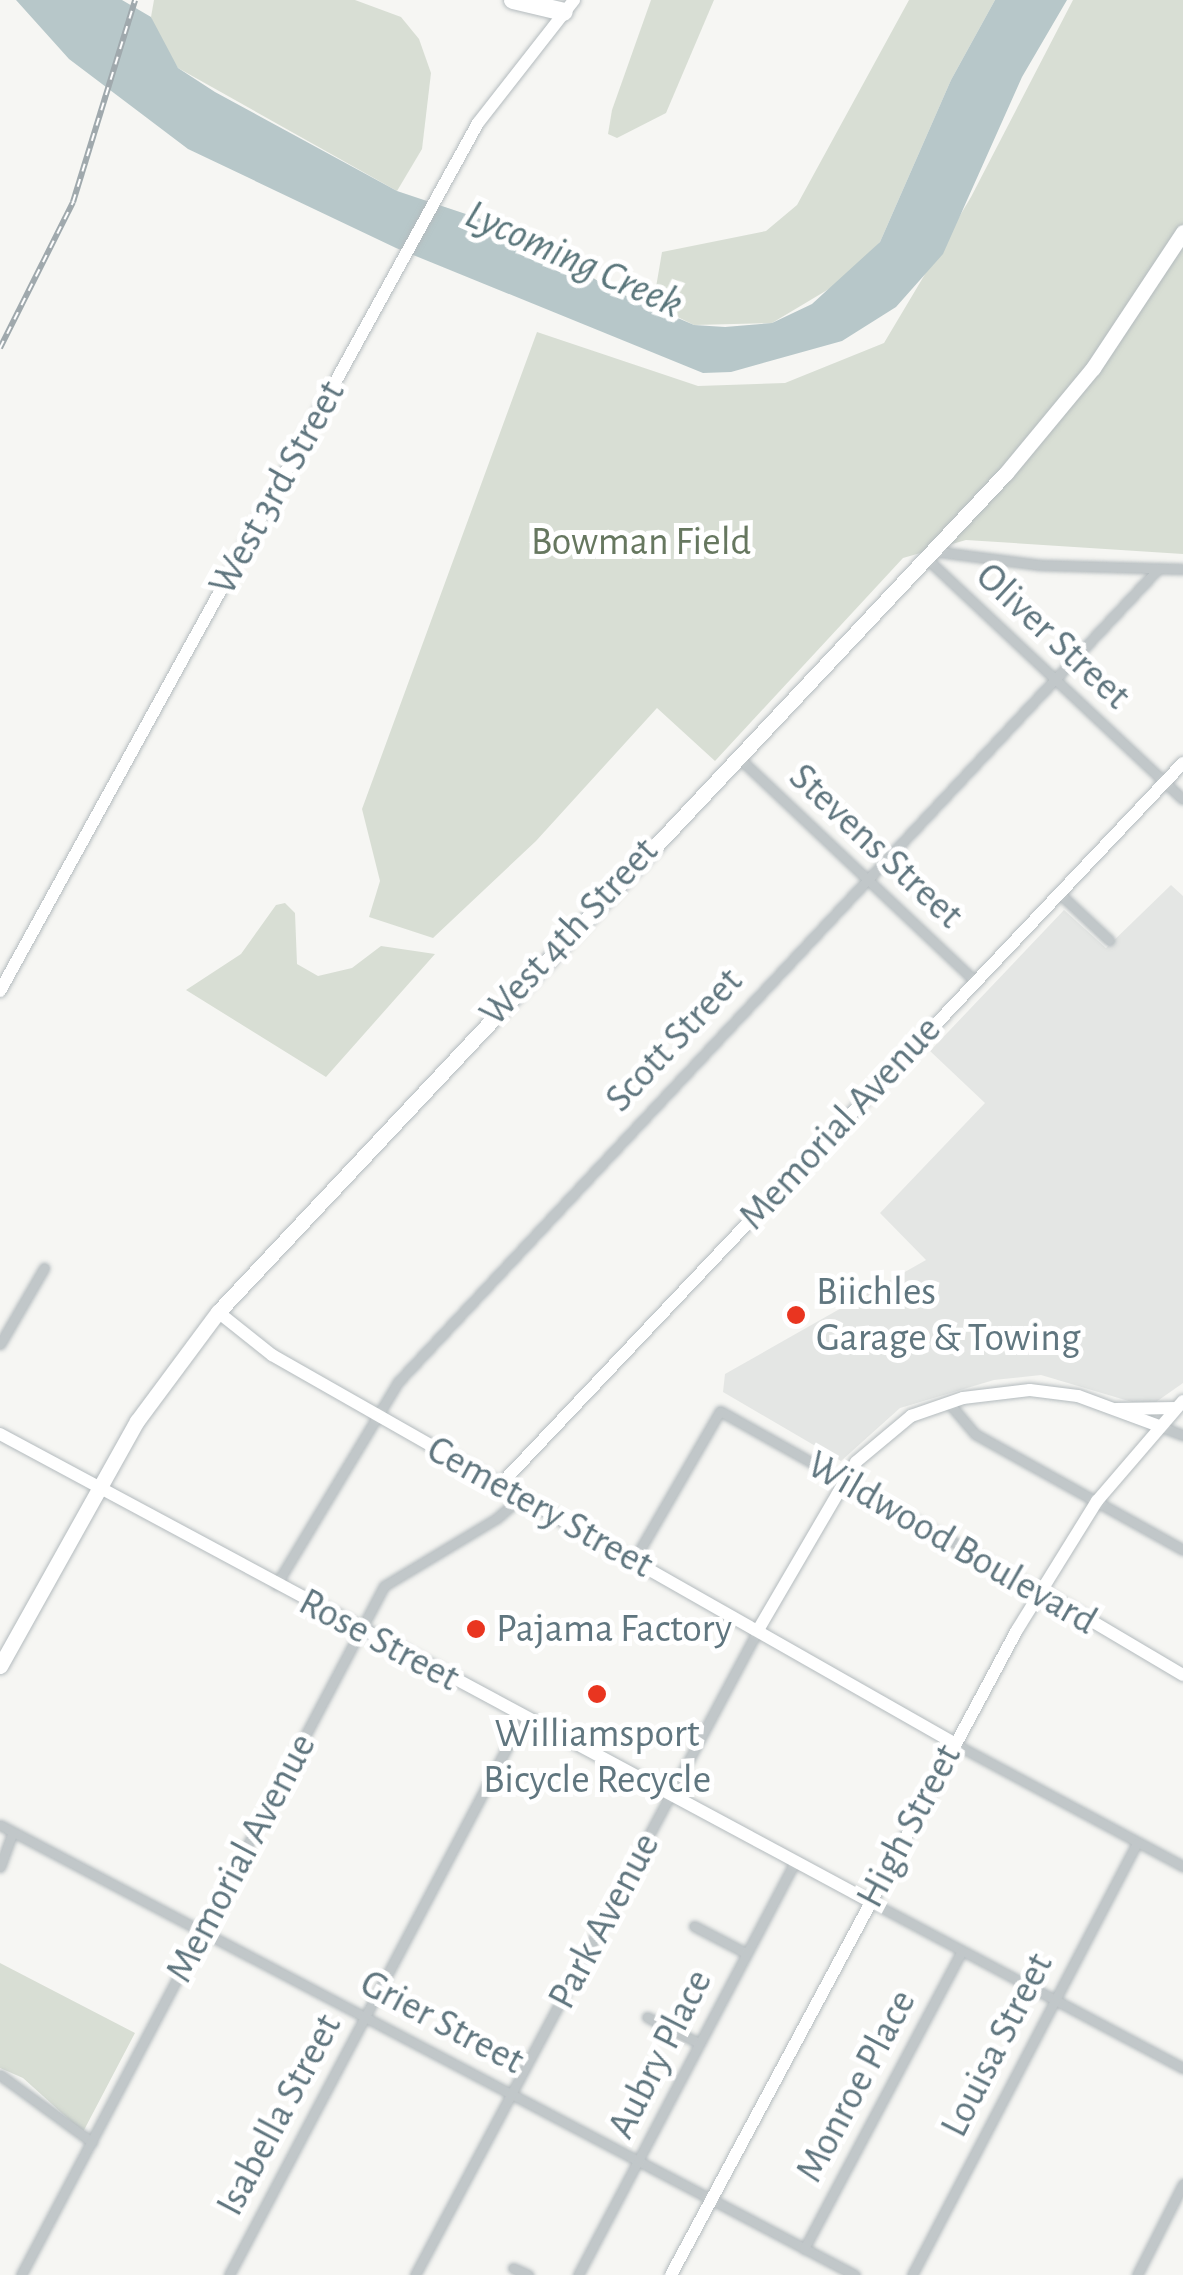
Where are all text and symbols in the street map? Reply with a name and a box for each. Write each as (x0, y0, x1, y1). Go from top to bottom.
water label: Lycoming Creek (458, 189, 690, 329)
street label: West 3rd Street (198, 373, 356, 603)
park label: Bowman Field (531, 518, 751, 566)
street label: Oliver Street (966, 552, 1140, 720)
street label: Stevens Street (779, 753, 973, 939)
street label: West 4th Street (470, 828, 668, 1036)
street label: Scott Street (595, 958, 753, 1122)
street label: Memorial Avenue (729, 1006, 951, 1240)
place label: Biichles Garage & Towing (816, 1268, 1080, 1362)
marker: Biichles Garage & Towing (785, 1304, 807, 1326)
street label: Cemetery Street (419, 1425, 661, 1589)
street label: Wildwood Boulevard (799, 1441, 1105, 1645)
street label: Rose Street (291, 1578, 467, 1702)
place label: Pajama Factory (496, 1605, 732, 1653)
marker: Pajama Factory (465, 1618, 487, 1640)
marker: Williamsport Bicycle Recycle (586, 1683, 608, 1705)
place label: Williamsport Bicycle Recycle (483, 1710, 711, 1804)
street label: Memorial Avenue (155, 1726, 327, 1990)
street label: High Street (846, 1736, 972, 1916)
street label: Park Avenue (538, 1825, 670, 2017)
street label: Louisa Street (930, 1945, 1064, 2145)
street label: Grier Street (352, 1959, 532, 2085)
street label: Aubry Place (597, 1962, 723, 2146)
street label: Monroe Place (785, 1982, 927, 2190)
street label: Isabella Street (206, 2006, 352, 2224)

